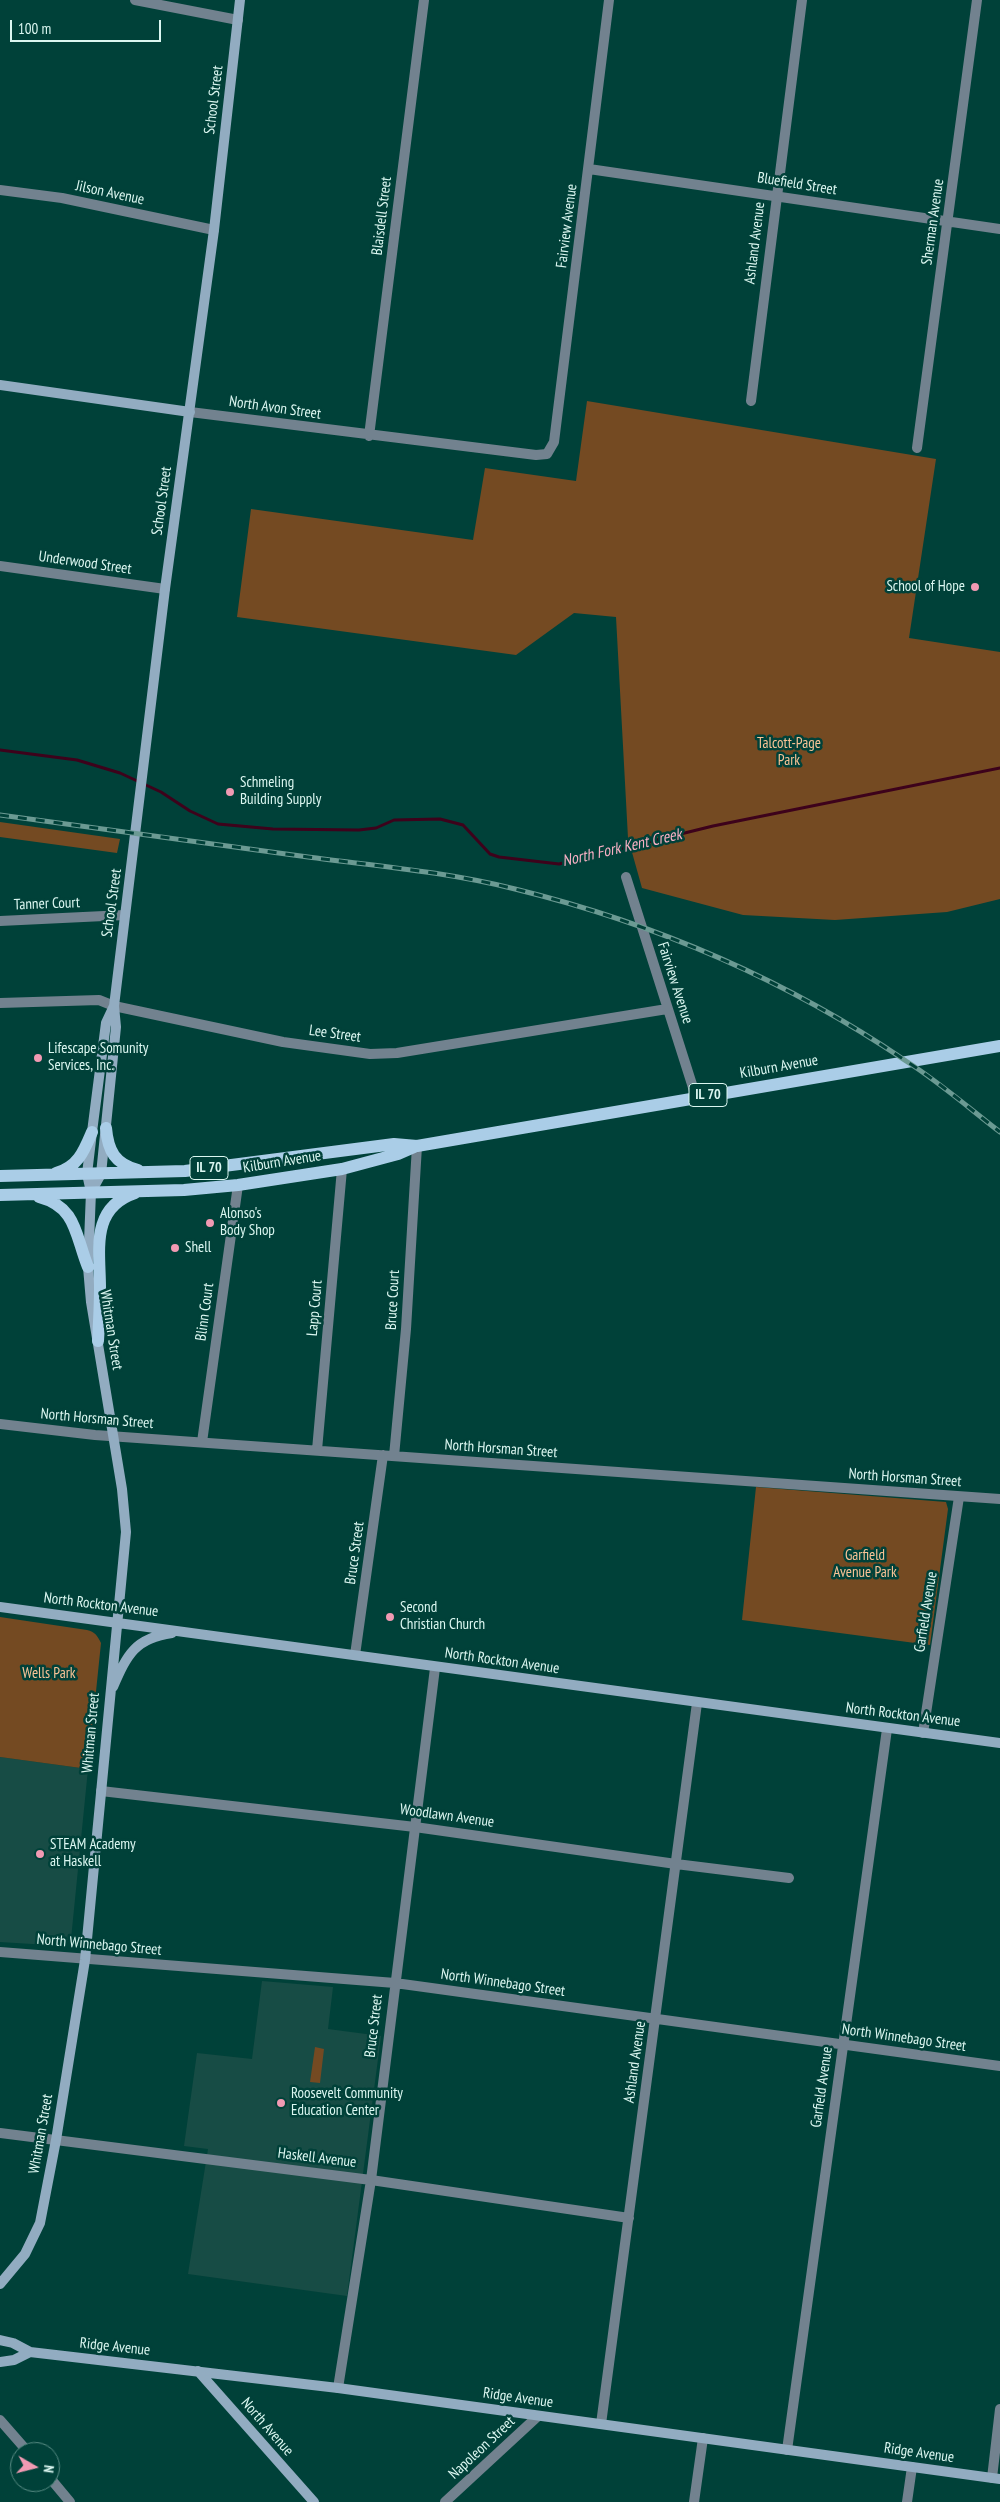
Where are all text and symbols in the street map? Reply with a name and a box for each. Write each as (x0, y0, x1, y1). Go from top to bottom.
scale bar (12, 10, 164, 42)
text: 100 m (18, 19, 51, 38)
street label: School Street (201, 65, 227, 135)
street label: Bluefield Street (756, 169, 838, 199)
street label: Blaisdell Street (368, 176, 396, 256)
street label: Jilson Avenue (74, 177, 146, 209)
street label: Sherman Avenue (918, 178, 948, 266)
street label: Fairview Avenue (553, 183, 581, 269)
street label: Ashland Avenue (741, 201, 769, 285)
street label: North Avon Street (228, 393, 322, 423)
street label: School Street (148, 466, 176, 536)
street label: Underwood Street (37, 548, 133, 578)
place label: School of Hope (886, 578, 965, 596)
marker: School of Hope (969, 581, 981, 593)
park label: Talcott-Page Park (757, 735, 821, 770)
place label: Schmeling Building Supply (240, 774, 321, 809)
marker: Schmeling Building Supply (224, 786, 236, 798)
water label: North Fork Kent Creek (560, 825, 684, 871)
street label: School Street (98, 868, 126, 938)
street label: Tanner Court (14, 894, 80, 914)
street label: Fairview Avenue (653, 940, 697, 1026)
street label: Lee Street (308, 1021, 362, 1047)
place label: Lifescape Somunity Services, Inc. (48, 1040, 148, 1075)
street label: Kilburn Avenue (739, 1051, 819, 1083)
marker: Lifescape Somunity Services, Inc. (32, 1052, 44, 1064)
road number: IL 70 (689, 1084, 727, 1106)
street label: Kilburn Avenue (242, 1147, 322, 1177)
road number: IL 70 (190, 1156, 228, 1180)
place label: Alonso's Body Shop (220, 1205, 275, 1240)
marker: Alonso's Body Shop (204, 1217, 216, 1229)
place label: Shell (185, 1239, 211, 1257)
marker: Shell (169, 1242, 181, 1254)
street label: Bruce Court (382, 1269, 404, 1331)
street label: Lapp Court (304, 1279, 326, 1337)
street label: Blinn Court (192, 1282, 218, 1342)
street label: Whitman Street (96, 1289, 126, 1371)
street label: North Horsman Street (40, 1405, 154, 1433)
street label: North Horsman Street (444, 1436, 558, 1462)
street label: North Horsman Street (848, 1465, 962, 1491)
street label: Bruce Street (342, 1520, 368, 1586)
park label: Garfield Avenue Park (833, 1547, 897, 1582)
street label: Garfield Avenue (911, 1570, 941, 1654)
street label: North Rockton Avenue (43, 1589, 159, 1621)
place label: Second Christian Church (400, 1599, 485, 1634)
marker: Second Christian Church (384, 1611, 396, 1623)
street label: North Rockton Avenue (444, 1644, 560, 1678)
park label: Wells Park (22, 1665, 76, 1683)
street label: Whitman Street (79, 1692, 103, 1774)
street label: North Rockton Avenue (845, 1699, 961, 1731)
street label: Woodlawn Avenue (399, 1800, 495, 1832)
place label: STEAM Academy at Haskell (50, 1836, 136, 1871)
marker: STEAM Academy at Haskell (34, 1848, 46, 1860)
street label: North Winnebago Street (36, 1931, 162, 1959)
street label: North Winnebago Street (440, 1965, 566, 2001)
street label: Bruce Street (361, 1994, 387, 2058)
street label: Ashland Avenue (620, 2020, 650, 2104)
street label: North Winnebago Street (841, 2020, 967, 2056)
street label: Garfield Avenue (807, 2045, 837, 2129)
place label: Roosevelt Community Education Center (291, 2085, 403, 2120)
street label: Whitman Street (25, 2093, 57, 2175)
marker: Roosevelt Community Education Center (275, 2097, 287, 2109)
street label: Haskell Avenue (277, 2144, 357, 2172)
street label: Ridge Avenue (79, 2334, 151, 2360)
street label: Ridge Avenue (482, 2384, 554, 2412)
street label: North Avenue (237, 2394, 297, 2460)
street label: Napoleon Street (445, 2413, 519, 2483)
street label: Ridge Avenue (883, 2439, 955, 2467)
north arrow (10, 2442, 60, 2492)
text: N (39, 2464, 58, 2474)

